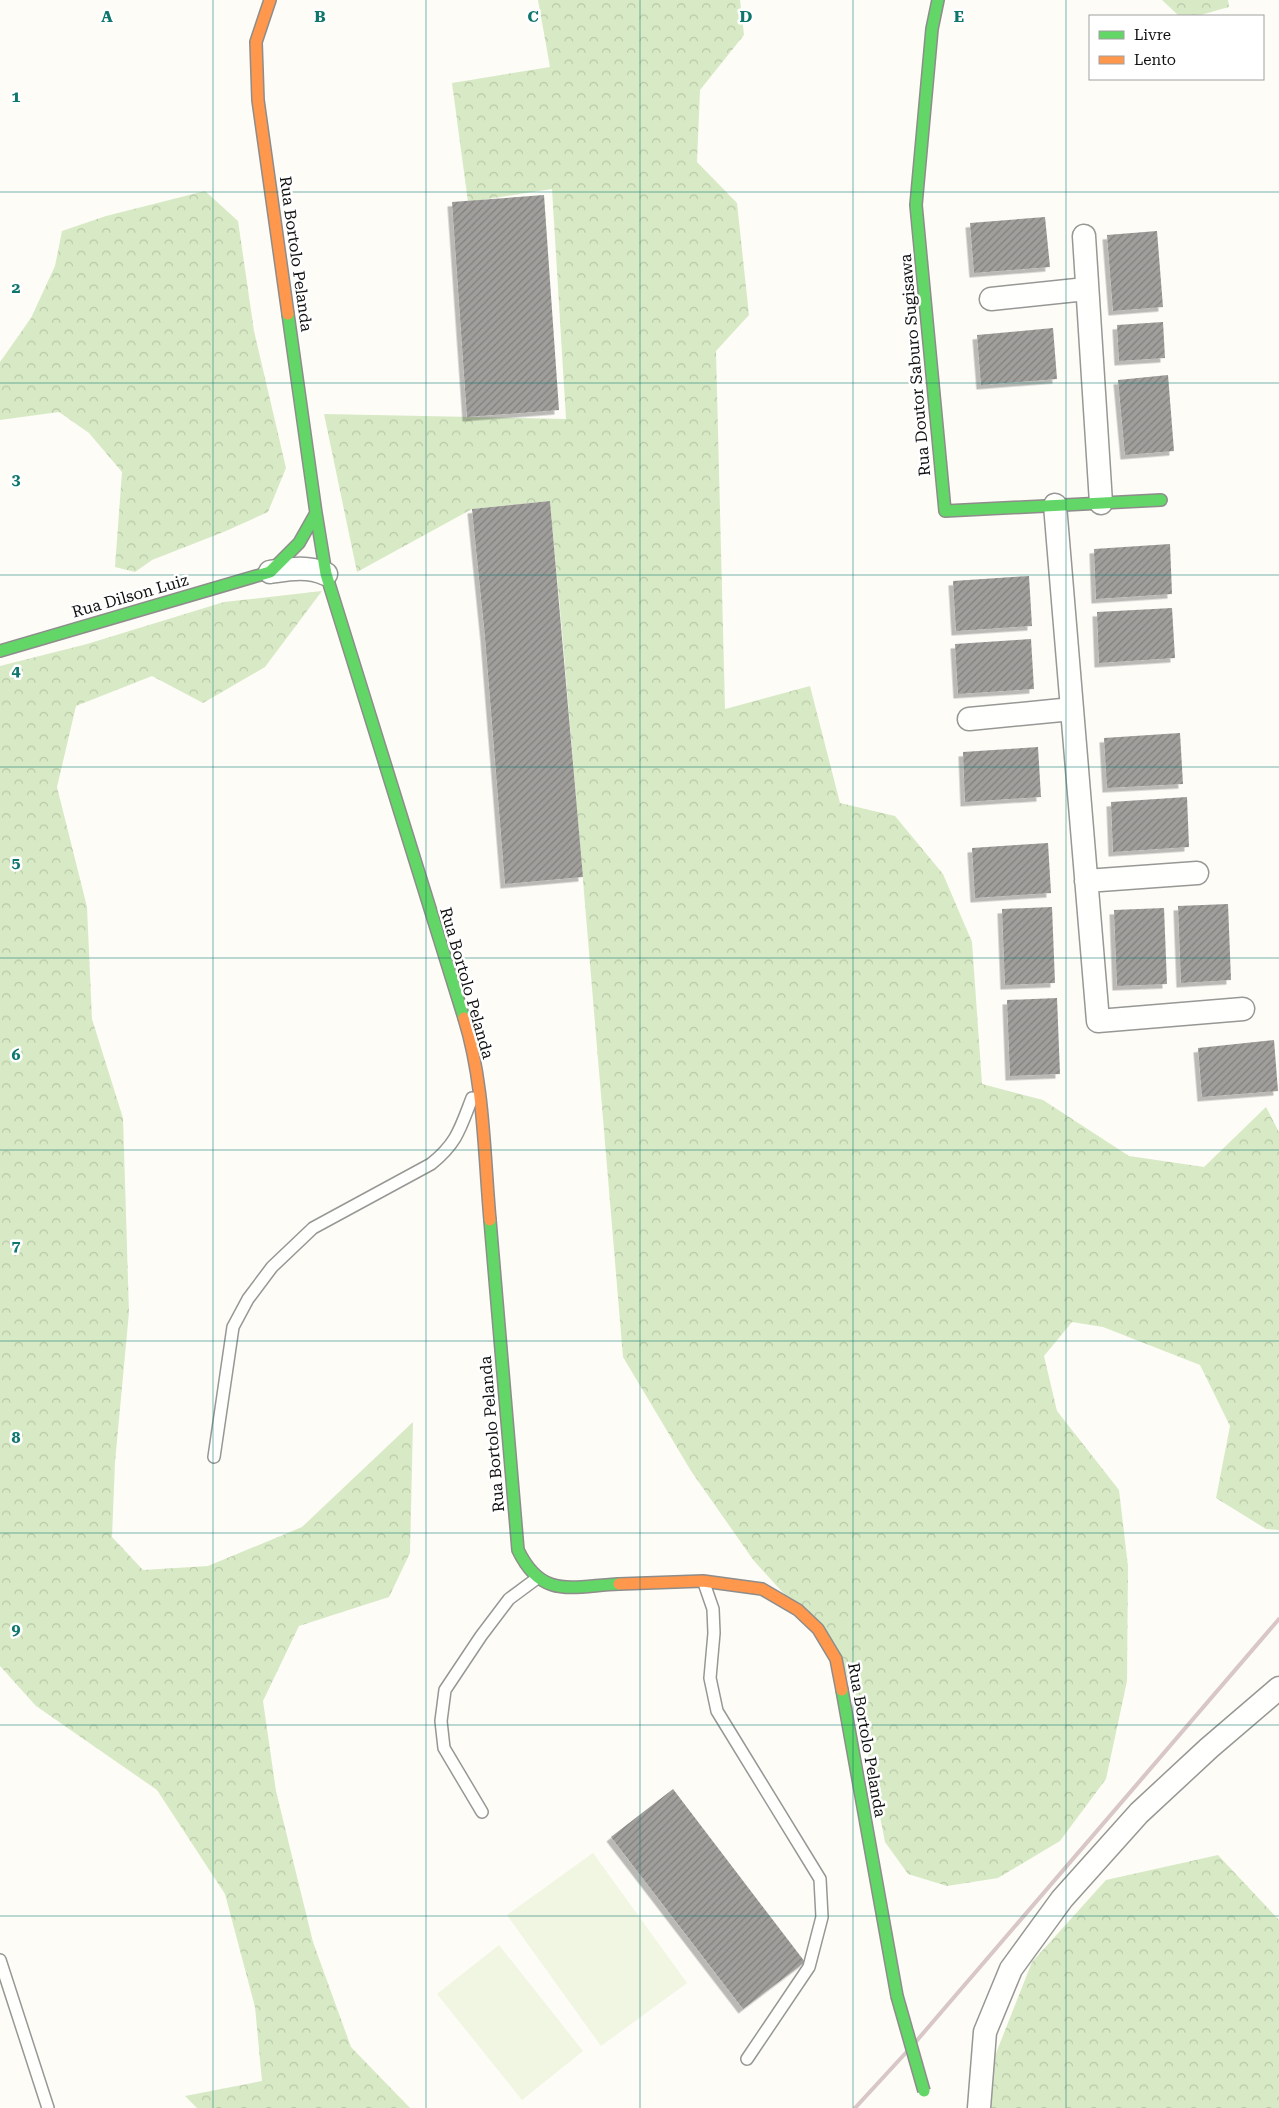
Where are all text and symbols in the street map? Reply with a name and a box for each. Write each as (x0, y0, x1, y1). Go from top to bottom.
text: A (101, 7, 113, 26)
text: B (314, 7, 326, 26)
text: C (527, 7, 539, 26)
text: D (740, 7, 753, 26)
text: E (954, 7, 964, 26)
legend (1089, 15, 1264, 80)
text: Livre (1134, 26, 1171, 44)
text: Lento (1134, 51, 1176, 69)
text: 1 (12, 87, 21, 106)
street label: Rua Bortolo Pelanda (276, 175, 316, 333)
street label: Rua Doutor Saburo Sugisawa (896, 253, 934, 477)
text: 2 (12, 278, 21, 297)
text: 3 (12, 470, 21, 489)
street label: Rua Dilson Luiz (70, 570, 191, 622)
text: 4 (12, 661, 21, 680)
text: 5 (12, 853, 21, 872)
street label: Rua Bortolo Pelanda (436, 905, 498, 1061)
text: 6 (12, 1045, 21, 1064)
text: 7 (12, 1236, 21, 1255)
street label: Rua Bortolo Pelanda (476, 1355, 508, 1513)
text: 8 (12, 1428, 21, 1447)
text: 9 (12, 1620, 21, 1639)
street label: Rua Bortolo Pelanda (844, 1661, 890, 1819)

